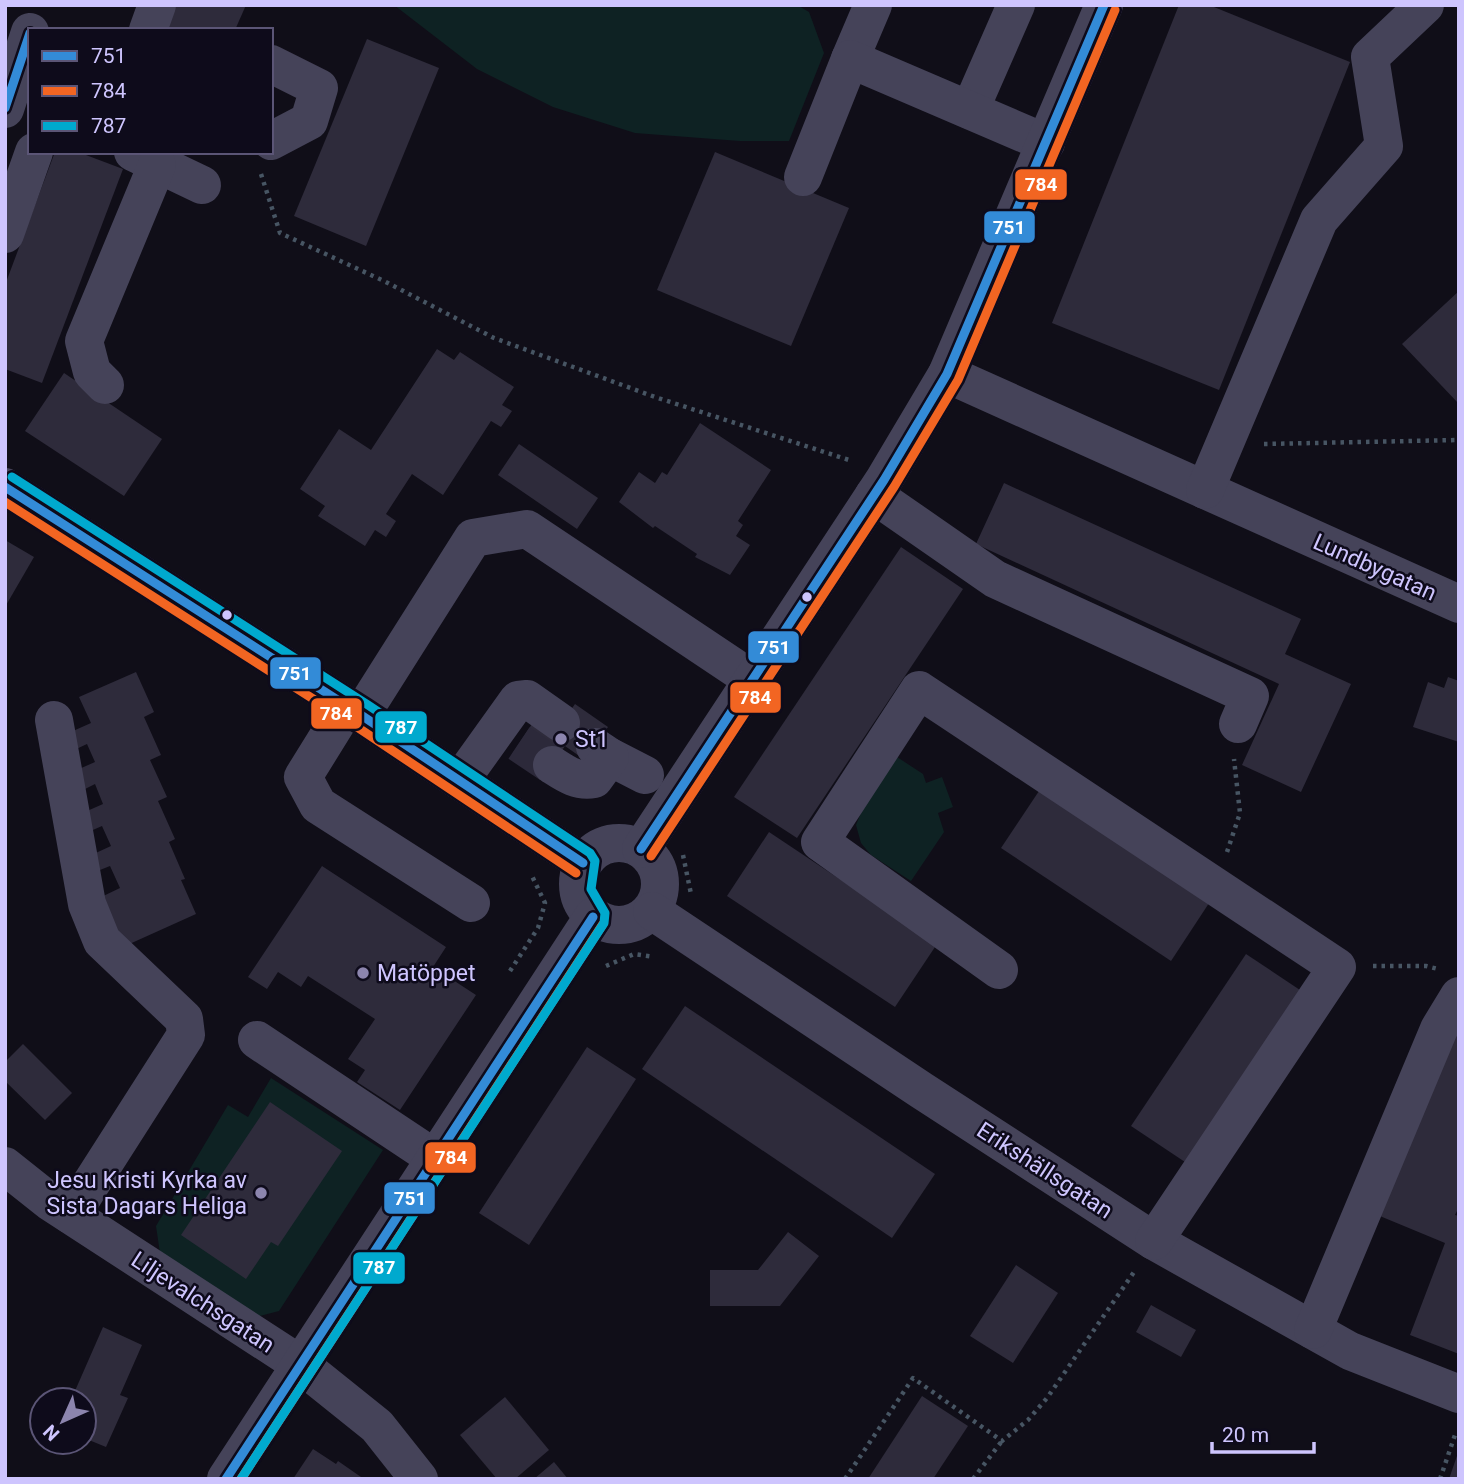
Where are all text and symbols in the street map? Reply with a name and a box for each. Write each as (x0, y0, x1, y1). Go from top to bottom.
legend (28, 28, 273, 154)
text: 751 (91, 44, 126, 68)
text: 784 (91, 79, 127, 103)
text: 787 (91, 114, 126, 138)
line badge: 784 (1014, 168, 1068, 201)
text: 784 (1025, 173, 1057, 196)
line badge: 751 (983, 210, 1036, 244)
text: 751 (993, 216, 1025, 239)
street label: Lundbygatan (1309, 528, 1441, 607)
unlabelled marker (800, 590, 814, 604)
unlabelled marker (220, 608, 234, 622)
line badge: 751 (747, 630, 800, 664)
text: 751 (758, 636, 790, 659)
line badge: 751 (269, 656, 322, 690)
text: 751 (279, 662, 311, 685)
line badge: 784 (729, 681, 782, 714)
text: 784 (739, 686, 771, 709)
line badge: 784 (310, 697, 363, 730)
text: 784 (320, 702, 352, 725)
line badge: 787 (374, 710, 428, 744)
text: 787 (385, 716, 417, 739)
place label: St1 (575, 726, 609, 753)
marker: St1 (553, 731, 569, 747)
place label: Matöppet (377, 960, 476, 987)
marker: Matöppet (355, 965, 371, 981)
street label: Erikshällsgatan (972, 1117, 1118, 1224)
line badge: 784 (424, 1141, 477, 1174)
text: 784 (435, 1146, 467, 1169)
place label: Jesu Kristi Kyrka av Sista Dagars Heliga (47, 1167, 247, 1220)
line badge: 751 (383, 1181, 436, 1215)
marker: Jesu Kristi Kyrka av Sista Dagars Heliga (253, 1185, 269, 1201)
text: 751 (394, 1187, 426, 1210)
street label: Liljevalchsgatan (126, 1246, 279, 1359)
line badge: 787 (352, 1251, 406, 1285)
text: 787 (363, 1256, 395, 1279)
north arrow (28, 1386, 98, 1456)
scale bar (1212, 1410, 1314, 1454)
text: N (38, 1420, 64, 1446)
text: 20 m (1222, 1423, 1269, 1447)

